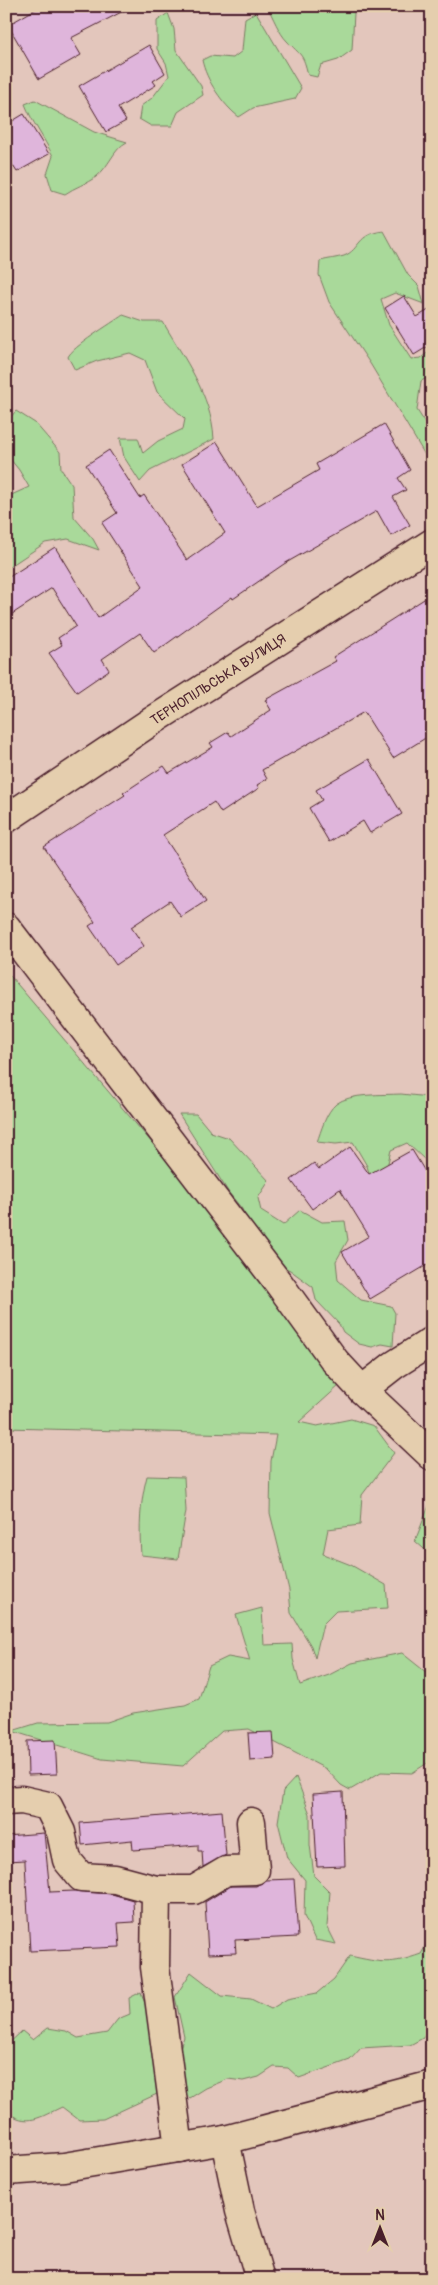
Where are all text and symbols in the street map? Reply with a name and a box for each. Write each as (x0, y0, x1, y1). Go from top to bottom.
street label: ТЕРНОПІЛЬСЬКА ВУЛИЦЯ (147, 630, 289, 729)
north arrow (356, 2202, 406, 2252)
text: N (375, 2207, 385, 2224)

